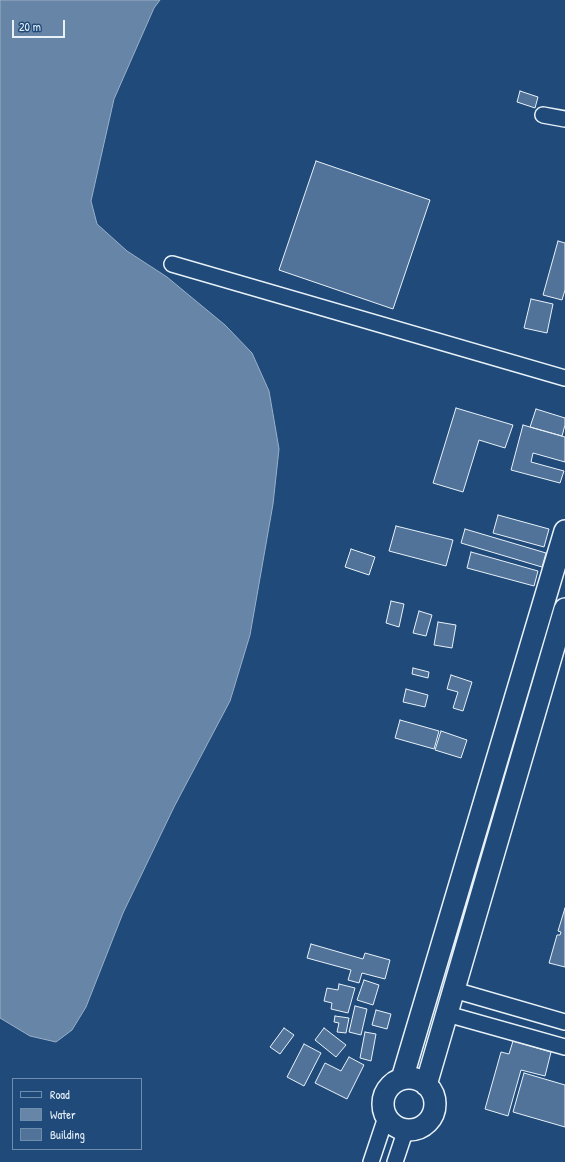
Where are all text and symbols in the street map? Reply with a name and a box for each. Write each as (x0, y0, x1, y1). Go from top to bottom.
scale bar (14, 12, 67, 38)
text: 20 m (19, 18, 41, 35)
legend (12, 1078, 142, 1150)
text: Road (50, 1086, 70, 1103)
text: Water (50, 1106, 76, 1123)
text: Building (50, 1126, 85, 1143)

